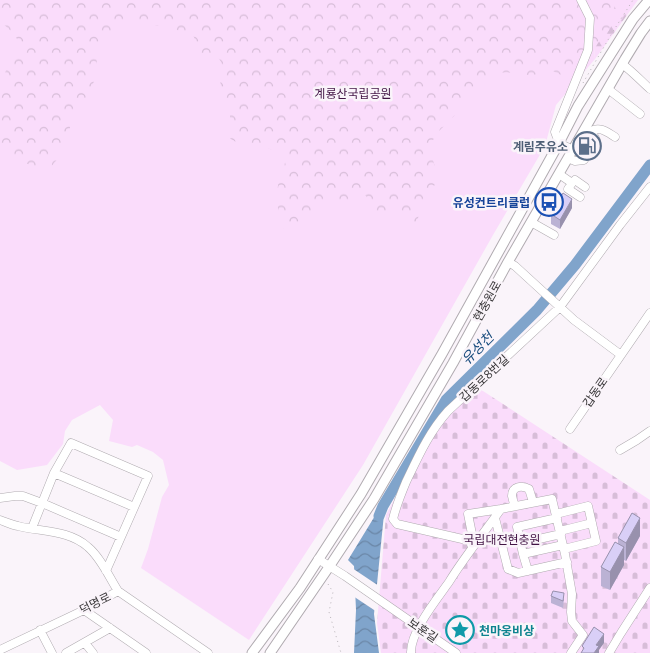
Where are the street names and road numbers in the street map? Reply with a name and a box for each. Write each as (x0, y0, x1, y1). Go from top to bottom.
street label: 현충원로 (469, 278, 505, 324)
street label: 갑동로8번길 (456, 351, 512, 405)
street label: 갑동로 (579, 374, 611, 410)
street label: 덕명로 (76, 588, 114, 618)
street label: 보훈길 (405, 614, 441, 646)

